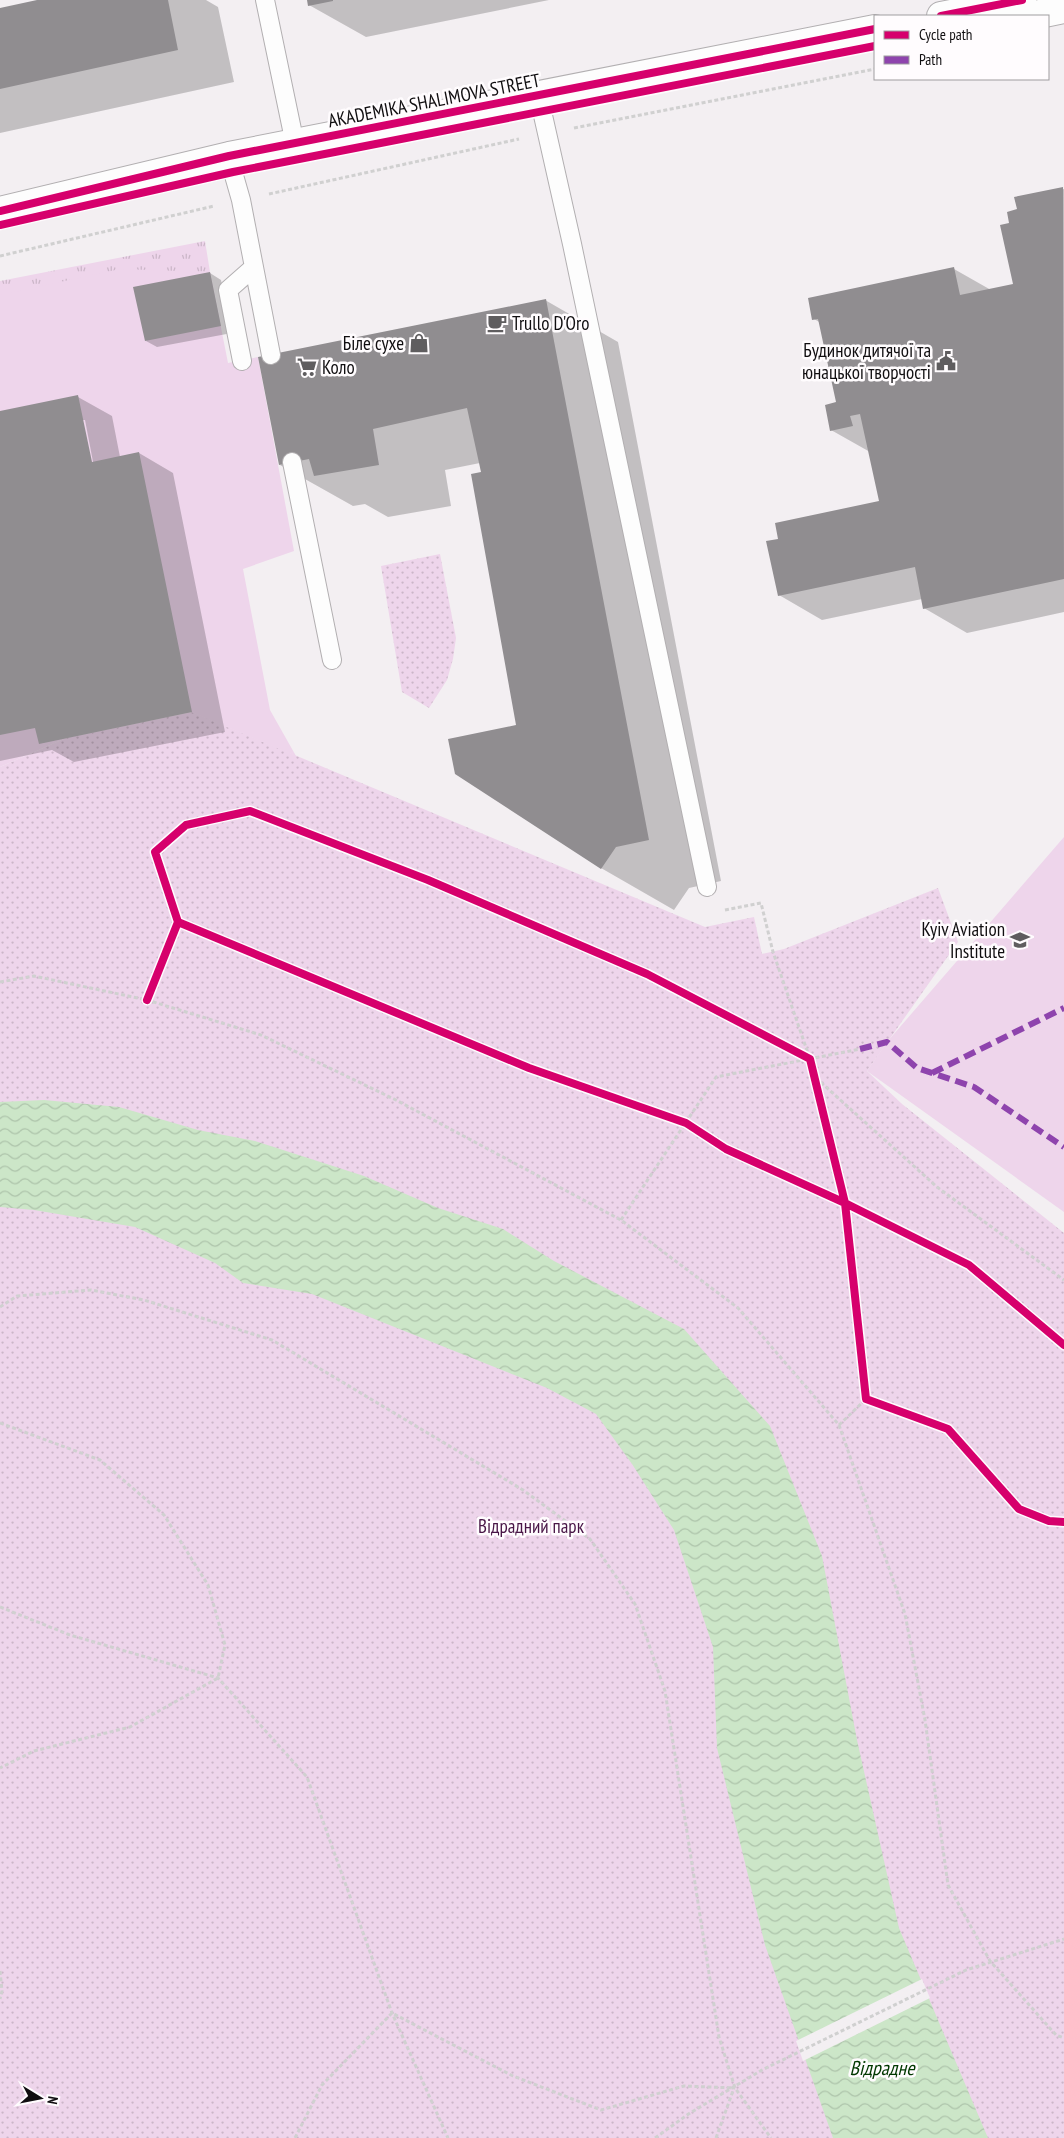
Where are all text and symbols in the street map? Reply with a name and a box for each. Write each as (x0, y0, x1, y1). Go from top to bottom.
legend (874, 15, 1049, 80)
text: Cycle path (919, 25, 972, 44)
text: Path (919, 50, 942, 69)
street label: AKADEMIKA SHALIMOVA STREET (326, 68, 543, 132)
place label: Trullo D'Oro (512, 311, 589, 335)
cafe icon: Trullo D'Oro (486, 312, 508, 334)
place label: Біле сухе (343, 331, 404, 355)
shop icon: Біле сухе (408, 332, 430, 354)
place label: Будинок дитячої та юнацької творчості (802, 338, 931, 384)
public building icon: Будинок дитячої та юнацької творчості (935, 350, 957, 372)
place label: Коло (322, 355, 355, 379)
supermarket icon: Коло (296, 356, 318, 378)
place label: Kyiv Aviation Institute (921, 917, 1005, 963)
school or university icon: Kyiv Aviation Institute (1009, 929, 1031, 951)
park label: Відрадний парк (478, 1514, 585, 1538)
water label: Відрадне (850, 2055, 916, 2081)
north arrow (15, 2073, 65, 2123)
text: N (43, 2095, 62, 2106)

